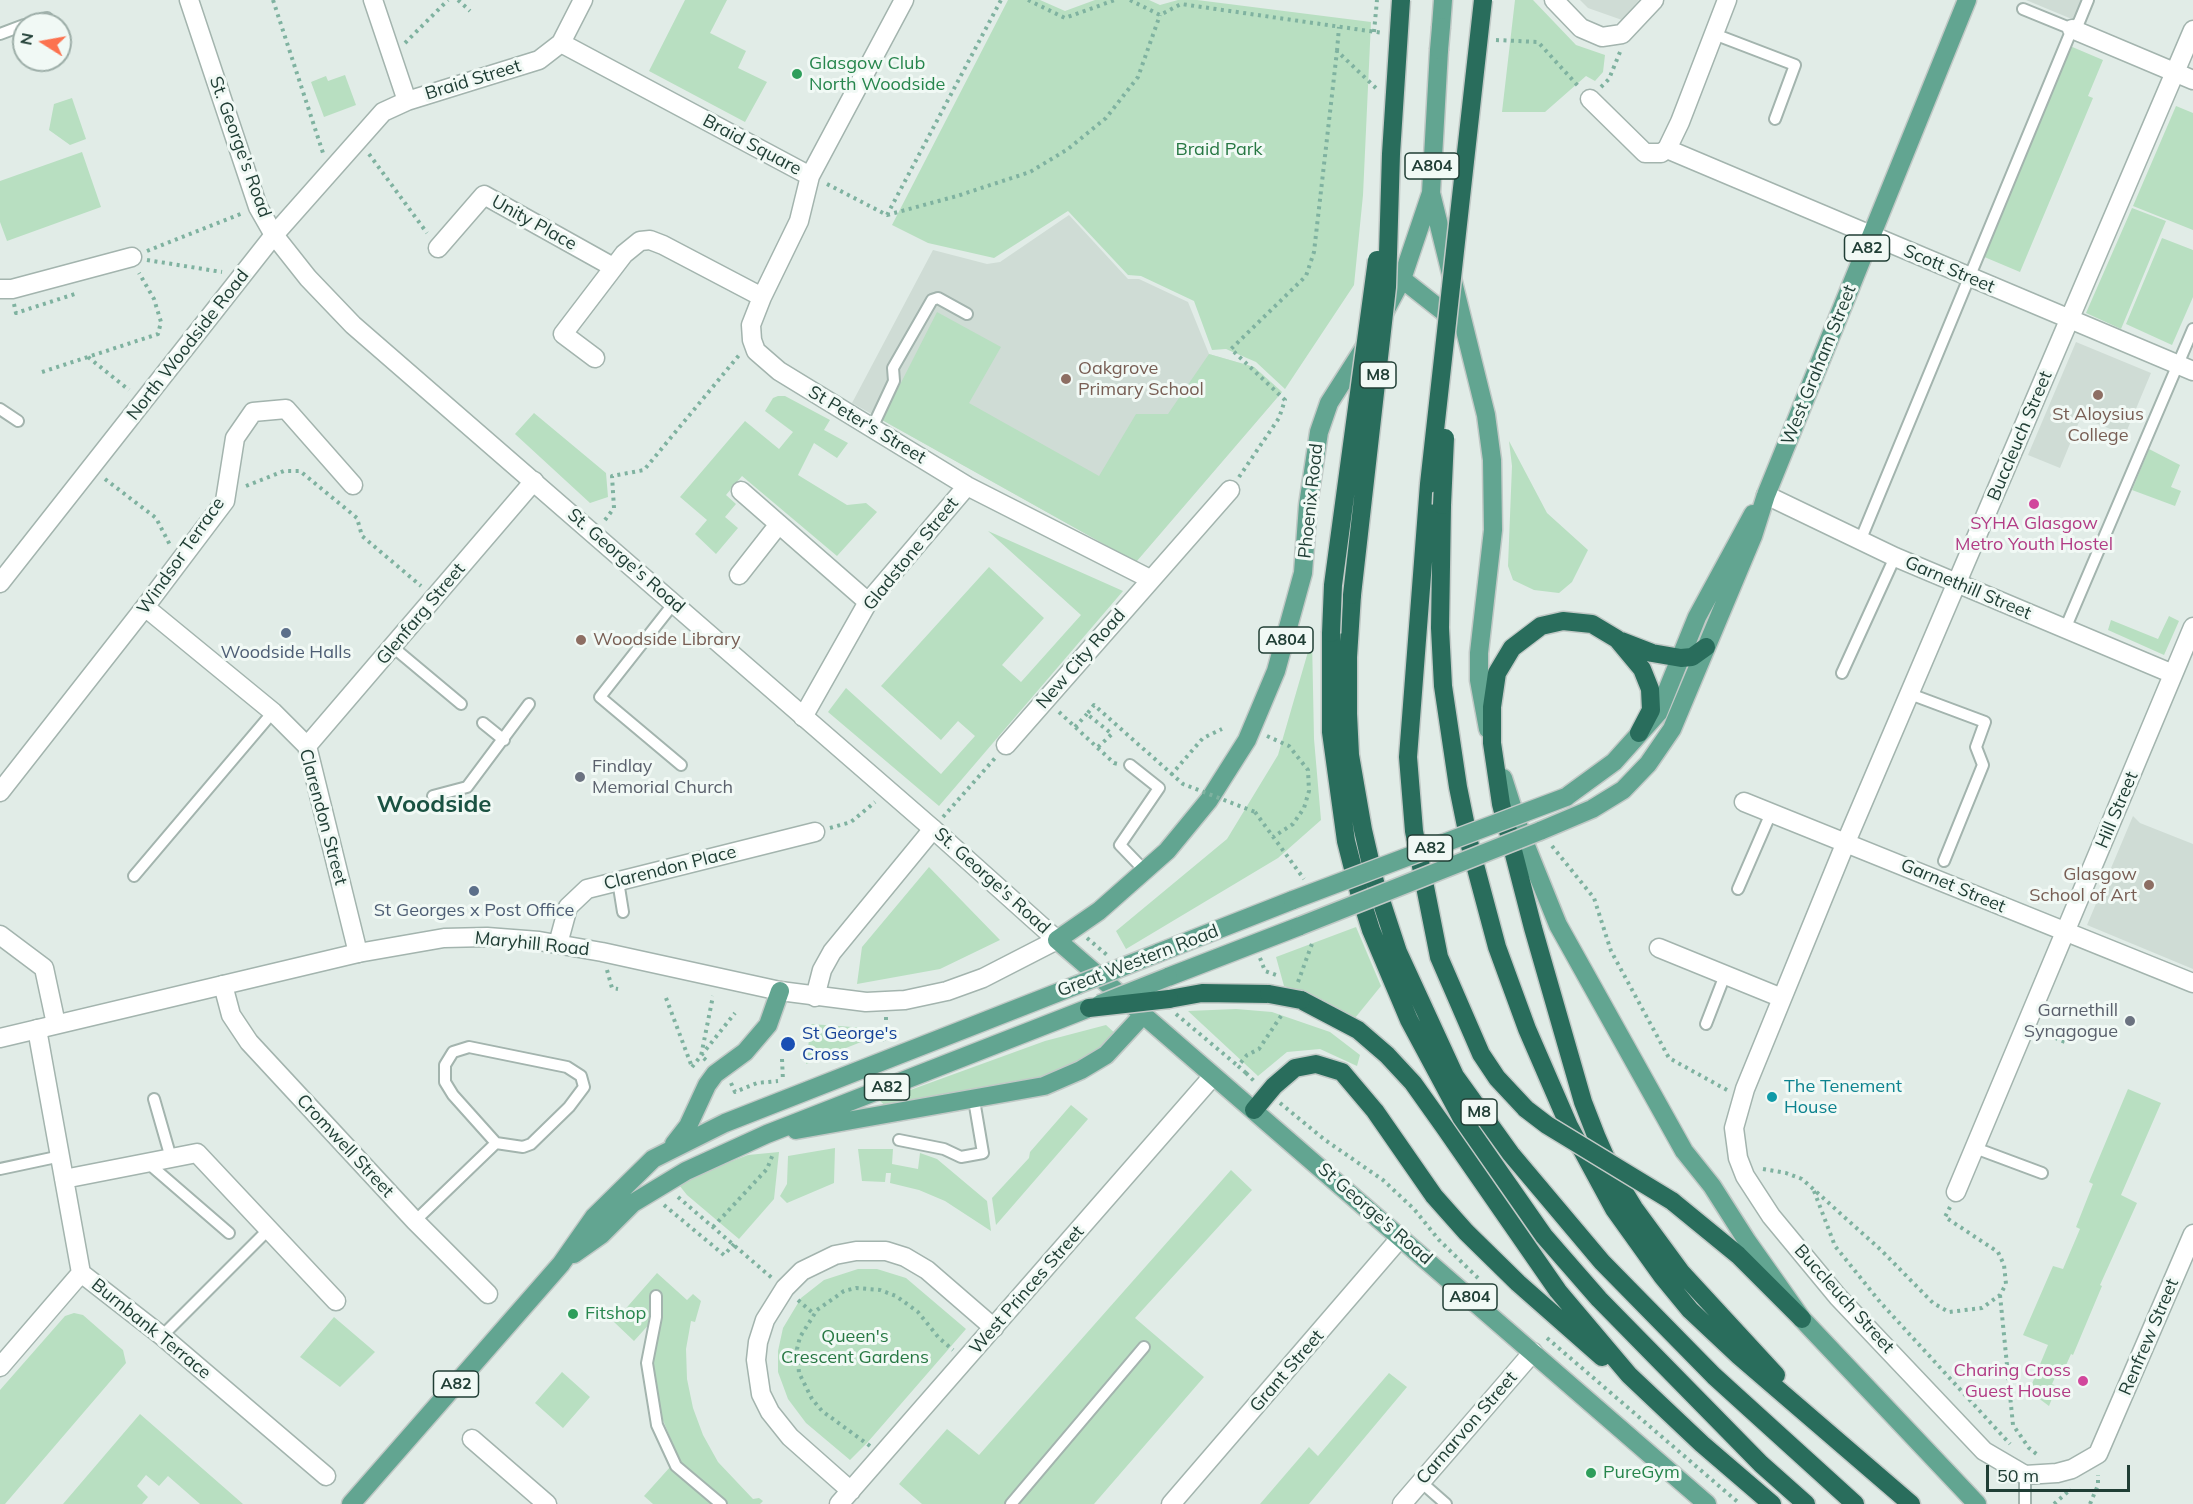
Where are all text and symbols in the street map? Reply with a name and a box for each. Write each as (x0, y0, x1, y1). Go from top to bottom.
north arrow (12, 12, 72, 72)
text: N (15, 31, 37, 47)
place label: Glasgow Club North Woodside (809, 53, 945, 96)
street label: Braid Street (422, 55, 524, 105)
marker: Glasgow Club North Woodside (790, 67, 804, 81)
street label: St. George's Road (204, 74, 276, 220)
street label: Braid Square (699, 110, 805, 180)
park label: Braid Park (1175, 139, 1263, 161)
road number: A804 (1405, 153, 1459, 179)
street label: Unity Place (488, 191, 580, 255)
road number: A82 (1844, 235, 1890, 261)
street label: Scott Street (1900, 240, 1998, 298)
street label: North Woodside Road (122, 265, 254, 425)
street label: West Graham Street (1777, 282, 1861, 448)
place label: Oakgrove Primary School (1078, 358, 1204, 400)
road number: M8 (1360, 362, 1396, 388)
street label: Buccleuch Street (1983, 368, 2057, 504)
marker: Oakgrove Primary School (1059, 372, 1073, 386)
street label: St Peter's Street (804, 381, 930, 469)
marker: St Aloysius College (2091, 388, 2105, 402)
place label: St Aloysius College (2052, 404, 2144, 446)
street label: Phoenix Road (1294, 442, 1328, 560)
street label: Windsor Terrace (133, 493, 229, 619)
street label: Gladstone Street (859, 493, 963, 615)
marker: SYHA Glasgow Metro Youth Hostel (2027, 497, 2041, 511)
street label: St. George's Road (563, 504, 689, 618)
place label: SYHA Glasgow Metro Youth Hostel (1955, 513, 2113, 556)
street label: Garnethill Street (1902, 552, 2034, 624)
street label: Glenfarg Street (372, 559, 470, 669)
street label: New City Road (1032, 605, 1130, 713)
marker: Woodside Halls (279, 626, 293, 640)
road number: A804 (1259, 627, 1313, 653)
place label: Woodside Library (593, 629, 741, 651)
marker: Woodside Library (574, 633, 588, 647)
place label: Woodside Halls (221, 642, 351, 664)
street label: Clarendon Street (294, 746, 352, 888)
place label: Findlay Memorial Church (592, 756, 733, 798)
street label: Hill Street (2091, 768, 2143, 852)
marker: Findlay Memorial Church (573, 770, 587, 784)
district label: Woodside (376, 791, 492, 819)
street label: St. George's Road (930, 823, 1054, 939)
road number: A82 (1408, 835, 1452, 861)
street label: Clarendon Place (602, 841, 738, 895)
street label: Garnet Street (1897, 854, 2009, 918)
place label: Glasgow School of Art (2029, 864, 2137, 906)
marker: Glasgow School of Art (2142, 878, 2156, 892)
marker: St Georges x Post Office (467, 884, 481, 898)
place label: St Georges x Post Office (374, 900, 574, 922)
street label: Great Western Road (1054, 920, 1222, 1002)
street label: Maryhill Road (474, 927, 590, 961)
place label: Garnethill Synagogue (2024, 1000, 2118, 1042)
marker: Garnethill Synagogue (2123, 1014, 2137, 1028)
place label: St George's Cross (802, 1023, 897, 1066)
marker: St George's Cross (779, 1035, 797, 1053)
road number: A82 (864, 1074, 910, 1100)
place label: The Tenement House (1784, 1076, 1902, 1118)
street label: Cromwell Street (292, 1090, 398, 1202)
marker: The Tenement House (1765, 1090, 1779, 1104)
road number: M8 (1461, 1099, 1497, 1125)
street label: St George's Road (1313, 1159, 1437, 1269)
street label: West Princes Street (965, 1221, 1089, 1359)
street label: Buccleuch Street (1790, 1240, 1898, 1358)
street label: Burnbank Terrace (87, 1274, 215, 1384)
street label: Renfrew Street (2115, 1275, 2183, 1399)
road number: A804 (1443, 1284, 1497, 1310)
place label: Fitshop (585, 1303, 646, 1325)
marker: Fitshop (566, 1307, 580, 1321)
park label: Queen's Crescent Gardens (781, 1326, 929, 1368)
street label: Grant Street (1245, 1326, 1329, 1416)
place label: Charing Cross Guest House (1954, 1360, 2071, 1402)
street label: Carnarvon Street (1412, 1367, 1522, 1489)
road number: A82 (434, 1371, 478, 1397)
marker: Charing Cross Guest House (2076, 1374, 2090, 1388)
scale bar (1989, 1453, 2133, 1491)
place label: PureGym (1603, 1462, 1680, 1484)
text: 50 m (1997, 1464, 2039, 1487)
marker: PureGym (1584, 1466, 1598, 1480)

